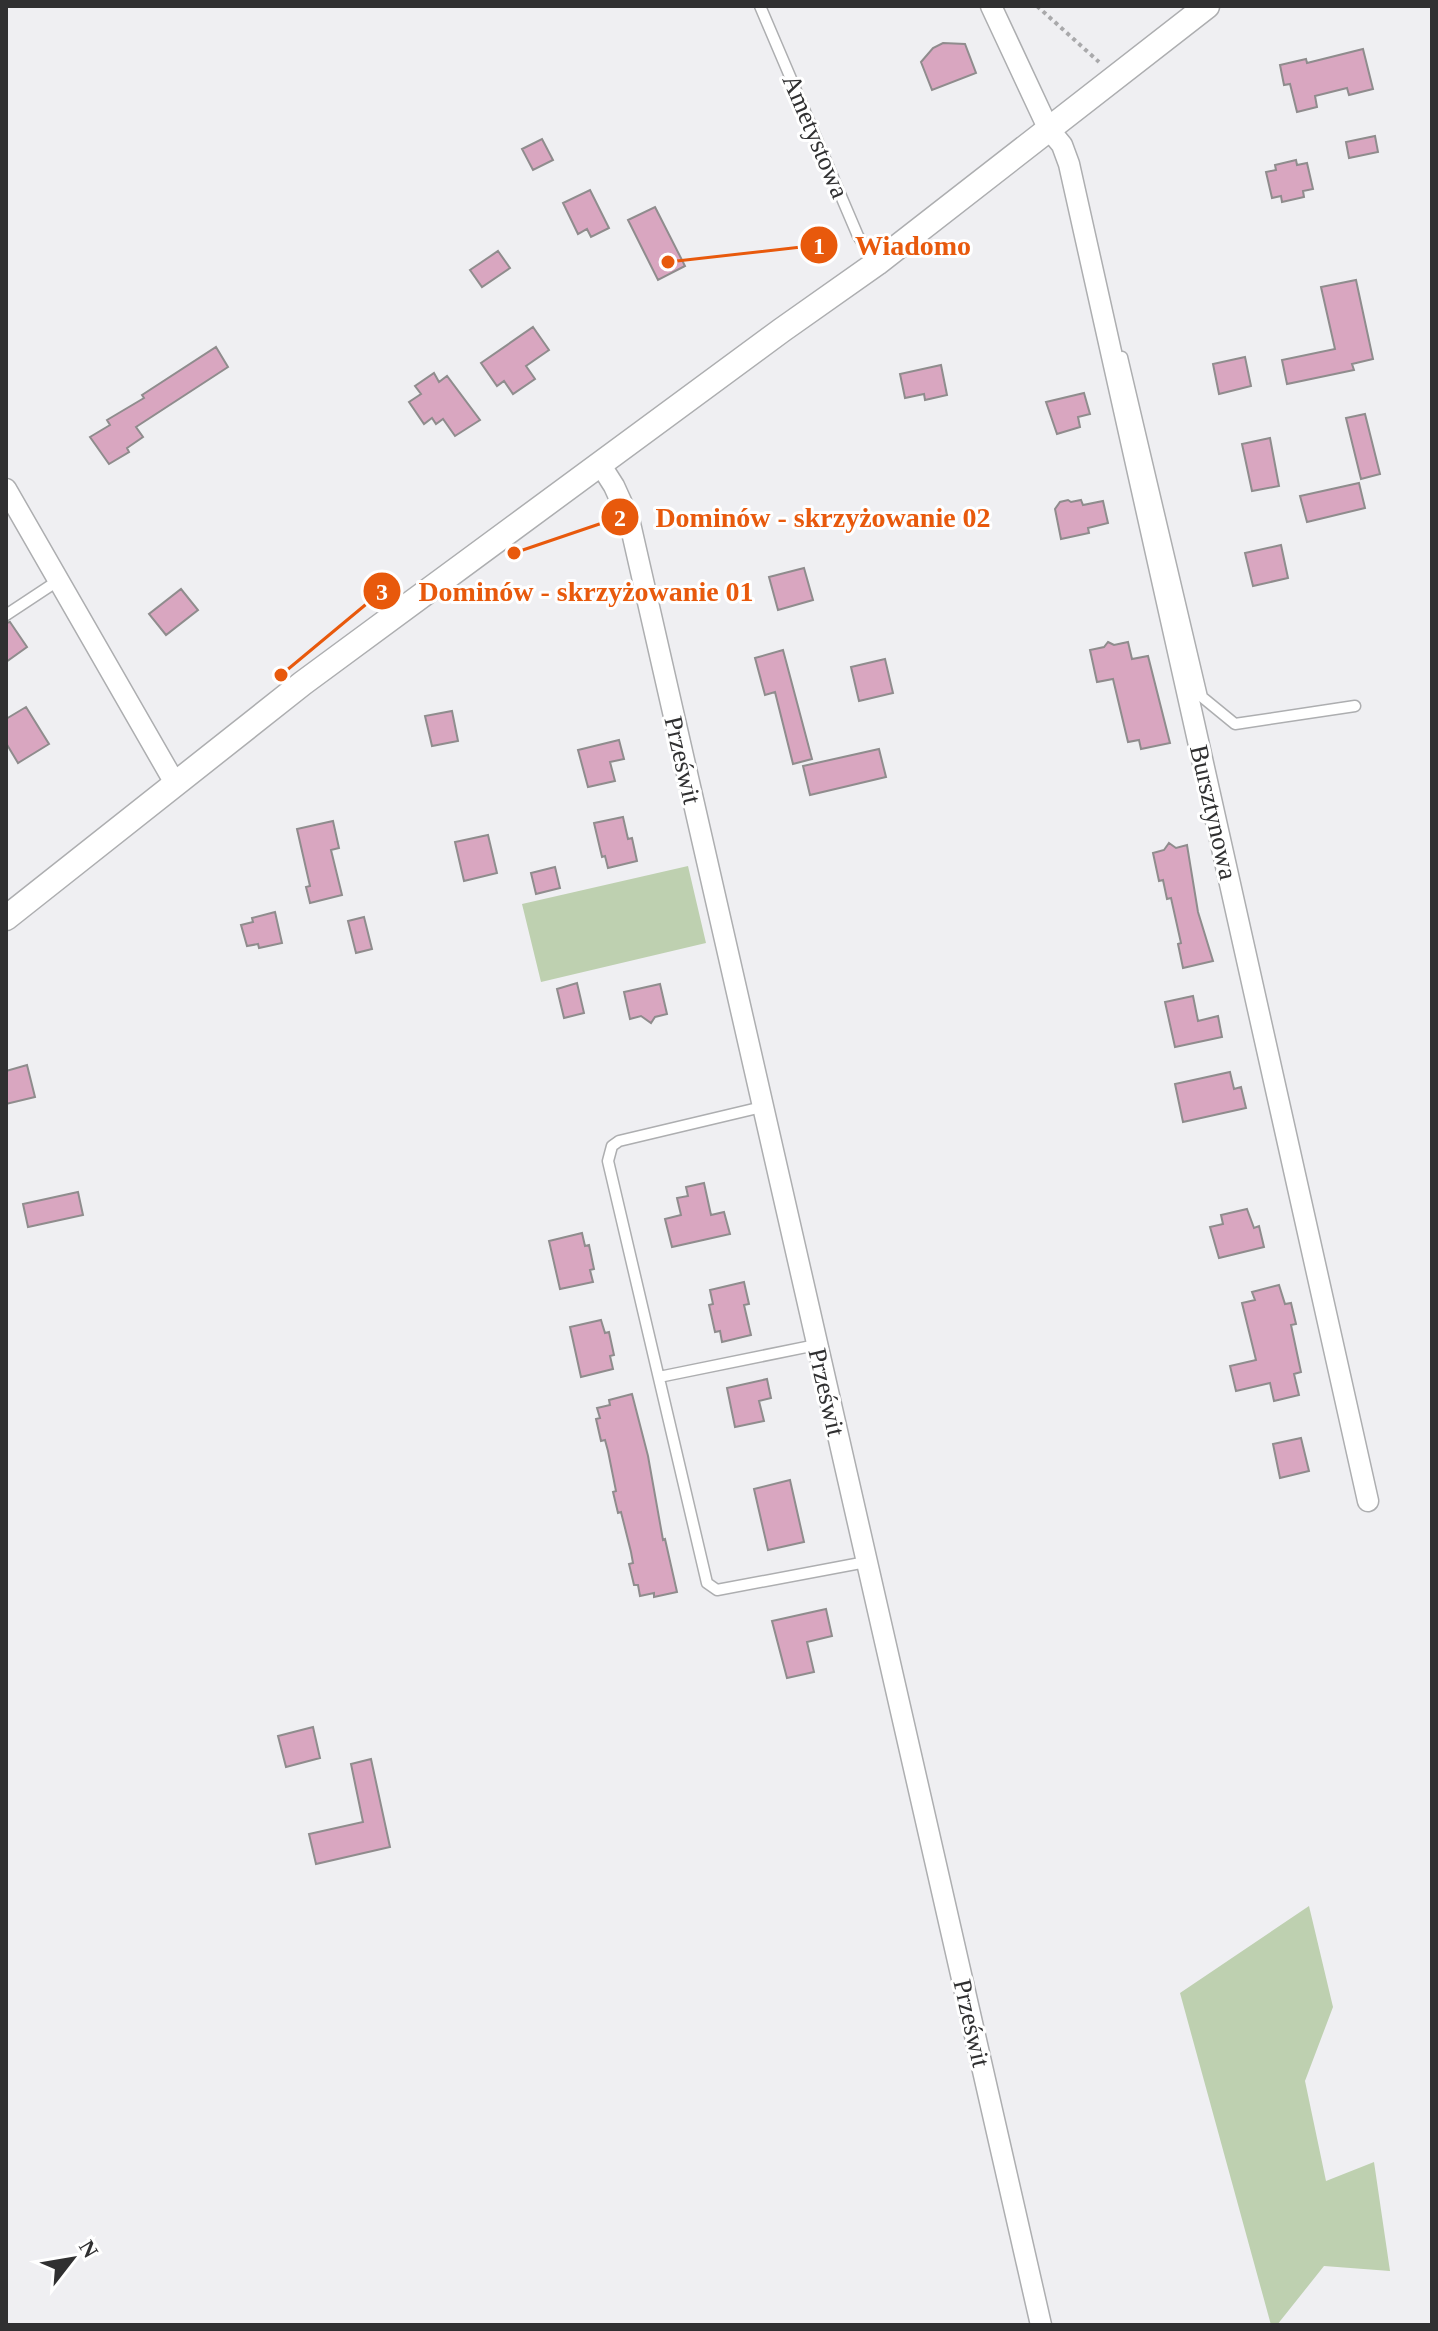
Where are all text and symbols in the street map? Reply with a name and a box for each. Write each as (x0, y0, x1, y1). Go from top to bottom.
street label: Ametystowa (777, 70, 855, 203)
callout: Wiadomo (799, 219, 988, 271)
text: Wiadomo (855, 230, 971, 261)
text: 1 (813, 233, 825, 259)
callout: Dominów - skrzyżowanie 02 (600, 491, 1007, 543)
text: Dominów - skrzyżowanie 02 (655, 502, 991, 533)
text: 2 (614, 505, 626, 531)
callout: Dominów - skrzyżowanie 01 (362, 565, 769, 617)
text: Dominów - skrzyżowanie 01 (418, 576, 754, 607)
text: 3 (376, 579, 388, 605)
street label: Prześwit (658, 713, 707, 808)
street label: Bursztynowa (1184, 742, 1243, 883)
street label: Prześwit (802, 1345, 851, 1440)
street label: Prześwit (947, 1976, 996, 2071)
north arrow (32, 2219, 112, 2299)
text: N (74, 2236, 104, 2262)

